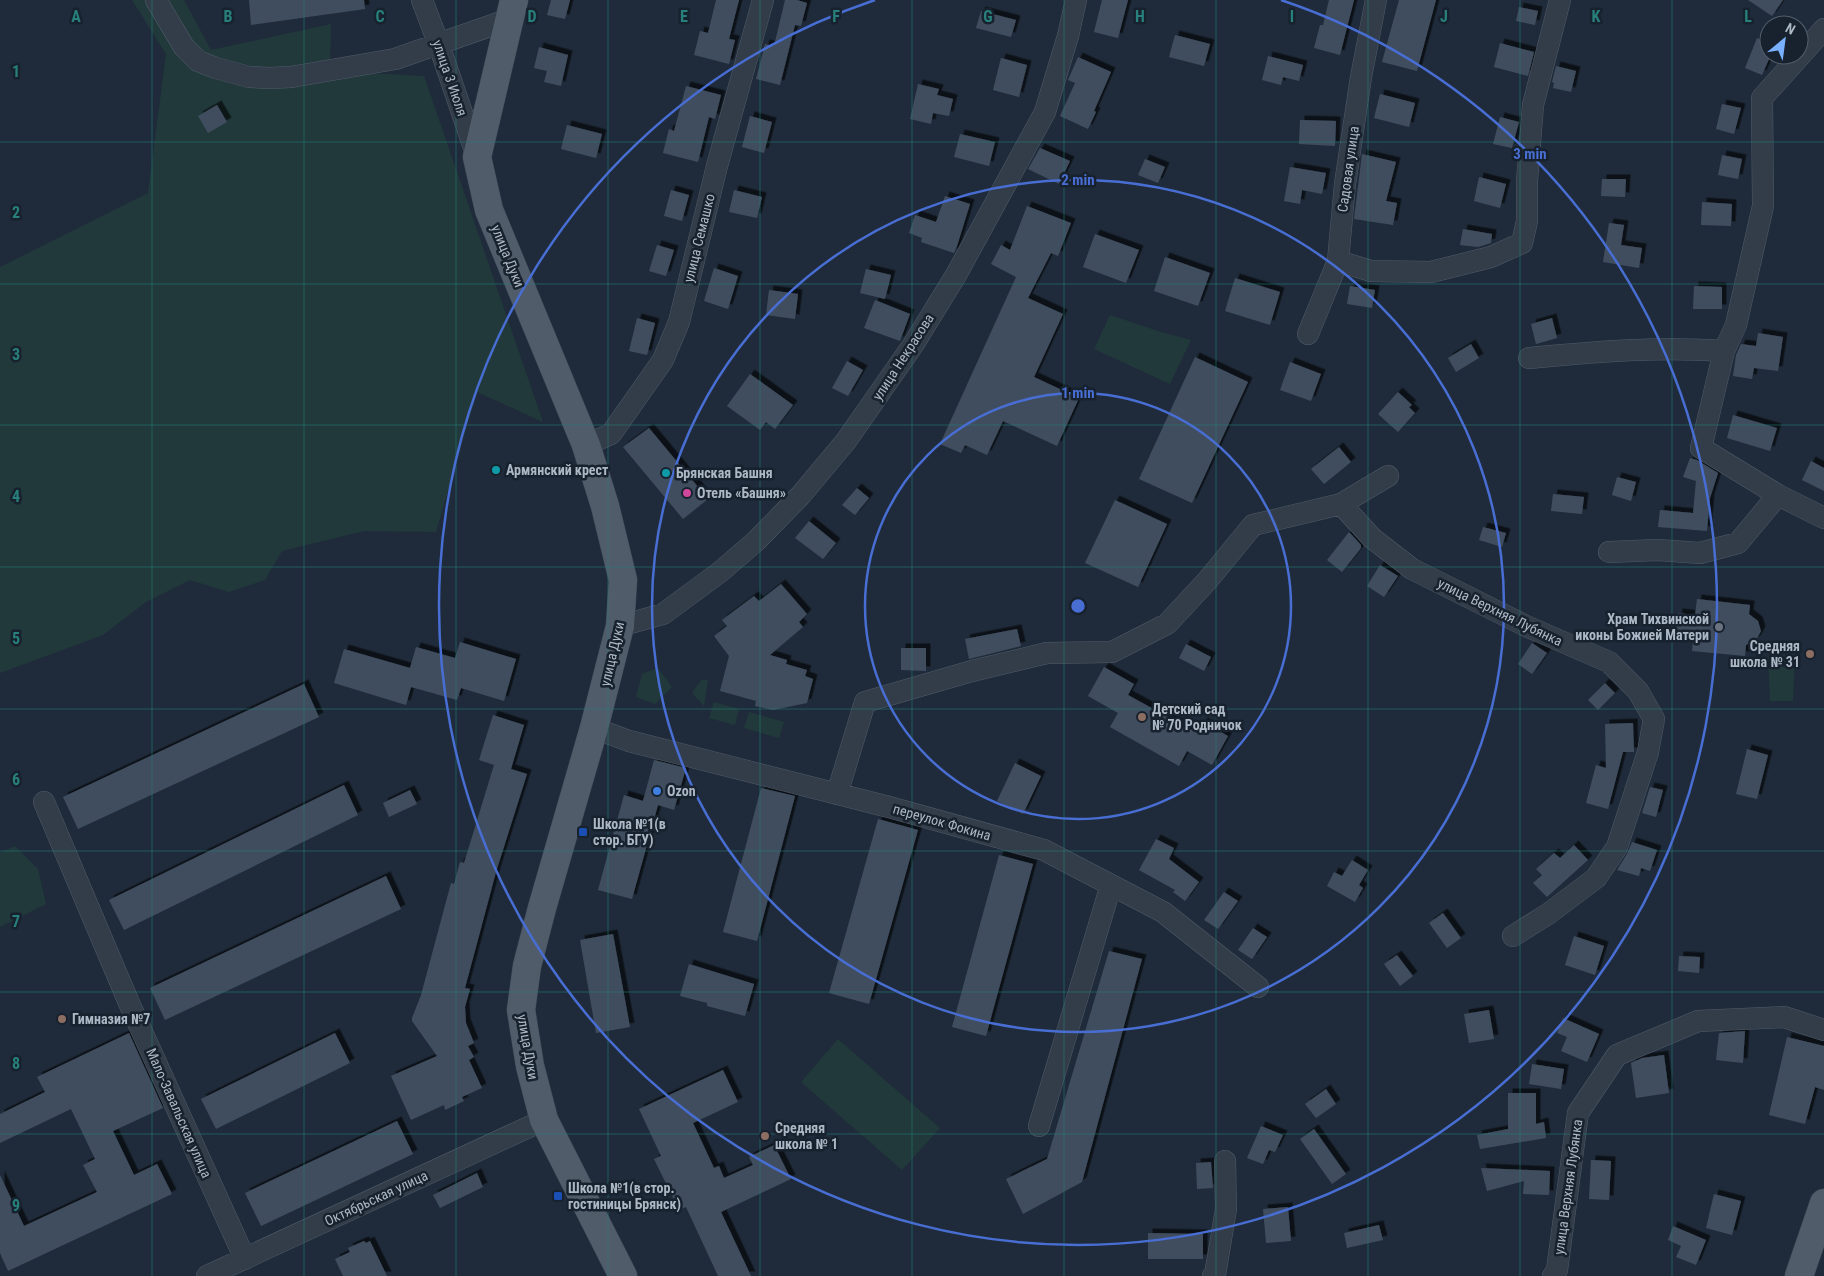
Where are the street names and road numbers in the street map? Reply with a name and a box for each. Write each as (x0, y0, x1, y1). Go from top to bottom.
street label: улица 3 Июля (429, 38, 471, 118)
street label: Садовая улица (1334, 125, 1362, 213)
street label: улица Семашко (680, 192, 718, 284)
street label: улица Дуки (488, 222, 528, 290)
street label: улица Некрасова (869, 311, 937, 403)
street label: улица Верхняя Лубянка (1435, 575, 1565, 649)
street label: улица Дуки (597, 620, 627, 688)
street label: переулок Фокина (891, 800, 993, 844)
street label: улица Дуки (514, 1013, 542, 1081)
street label: Мало-Завальская улица (143, 1046, 215, 1180)
street label: улица Верхняя Лубянка (1551, 1118, 1585, 1256)
street label: Октябрьская улица (322, 1167, 430, 1229)

